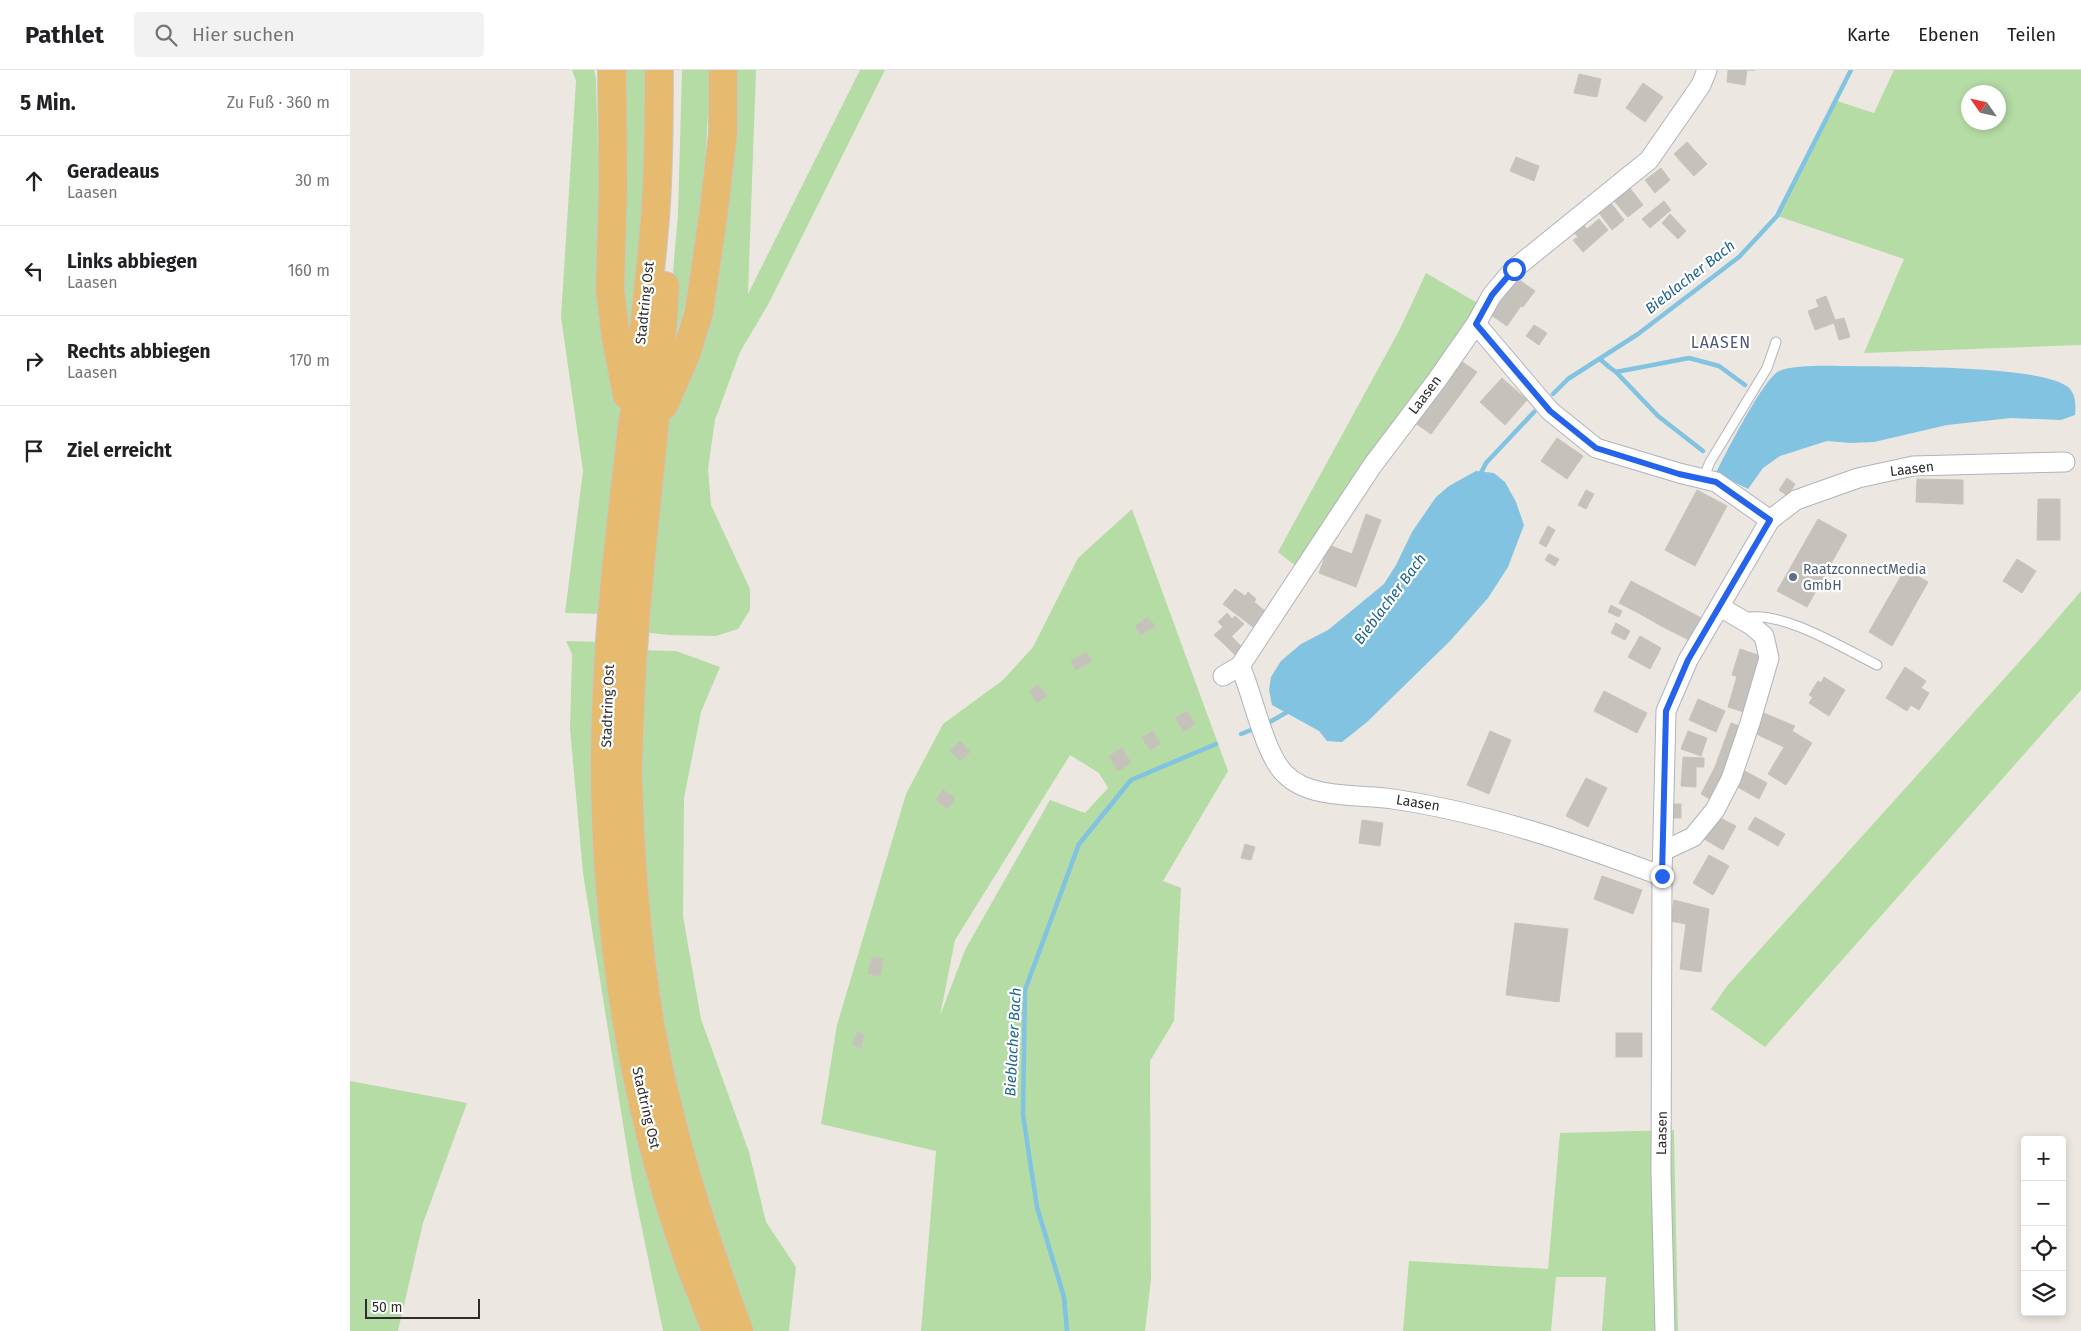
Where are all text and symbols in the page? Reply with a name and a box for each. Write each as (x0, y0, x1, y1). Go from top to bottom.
search box (134, 12, 484, 57)
text: Pathlet (25, 21, 104, 49)
icon: search (152, 21, 180, 49)
text: Hier suchen (192, 23, 295, 46)
text: Karte (1847, 24, 1890, 46)
text: Ebenen (1918, 24, 1979, 46)
text: Teilen (2007, 24, 2056, 46)
north arrow (1961, 85, 2006, 130)
text: 5 Min. (20, 90, 76, 116)
text: Zu Fuß · 360 m (227, 93, 330, 112)
text: Geradeaus (67, 160, 159, 183)
icon: ahead (20, 167, 48, 195)
text: 30 m (295, 171, 330, 190)
text: Laasen (67, 183, 118, 202)
water label: Bieblacher Bach (1642, 236, 1738, 318)
text: Links abbiegen (67, 250, 198, 273)
icon: left (20, 257, 48, 285)
route start (1503, 258, 1526, 281)
street label: Stadtring Ost (632, 260, 658, 345)
text: 160 m (288, 261, 330, 280)
text: Laasen (67, 273, 118, 292)
district label: LAASEN (1691, 333, 1751, 352)
text: Rechts abbiegen (67, 340, 210, 363)
icon: right (20, 347, 48, 375)
text: 170 m (289, 351, 330, 370)
text: Laasen (67, 363, 118, 382)
street label: Laasen (1405, 372, 1445, 418)
icon: arrive (20, 437, 48, 465)
text: Ziel erreicht (67, 439, 172, 462)
street label: Laasen (1889, 458, 1935, 480)
water label: Bieblacher Bach (1350, 550, 1430, 648)
place label: RaatzconnectMedia GmbH (1803, 561, 1926, 594)
marker: RaatzconnectMedia GmbH (1787, 571, 1799, 583)
street label: Stadtring Ost (598, 663, 618, 748)
street label: Laasen (1395, 791, 1441, 815)
route end (1651, 865, 1674, 888)
water label: Bieblacher Bach (1001, 987, 1025, 1097)
street label: Stadtring Ost (628, 1065, 664, 1151)
street label: Laasen (1653, 1111, 1671, 1155)
map controls (2021, 1136, 2066, 1316)
button: + (2021, 1136, 2066, 1181)
button: − (2021, 1181, 2066, 1226)
button: locate (2021, 1226, 2066, 1271)
button: layers (2021, 1271, 2066, 1316)
scale bar (365, 1296, 480, 1319)
text: 50 m (372, 1299, 403, 1316)

